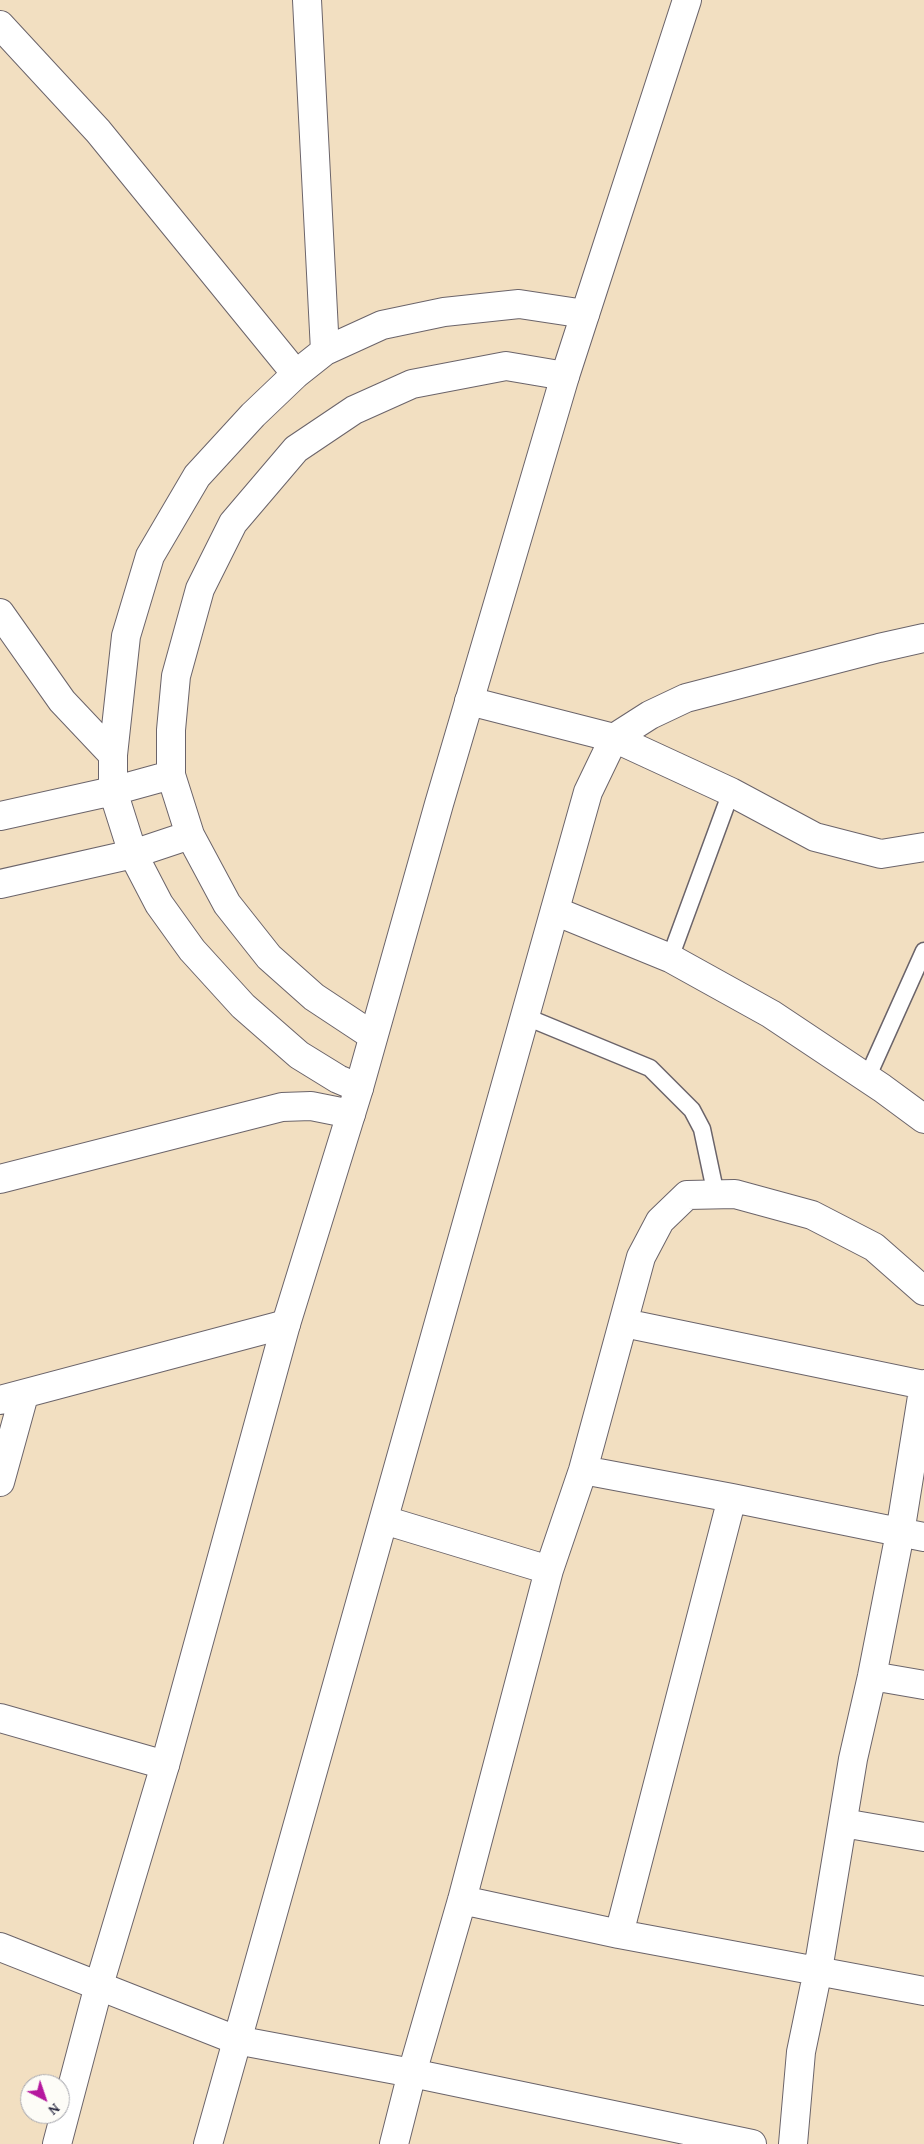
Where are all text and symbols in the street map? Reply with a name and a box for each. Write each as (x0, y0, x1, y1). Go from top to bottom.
north arrow (20, 2074, 70, 2124)
text: N (44, 2099, 64, 2120)

